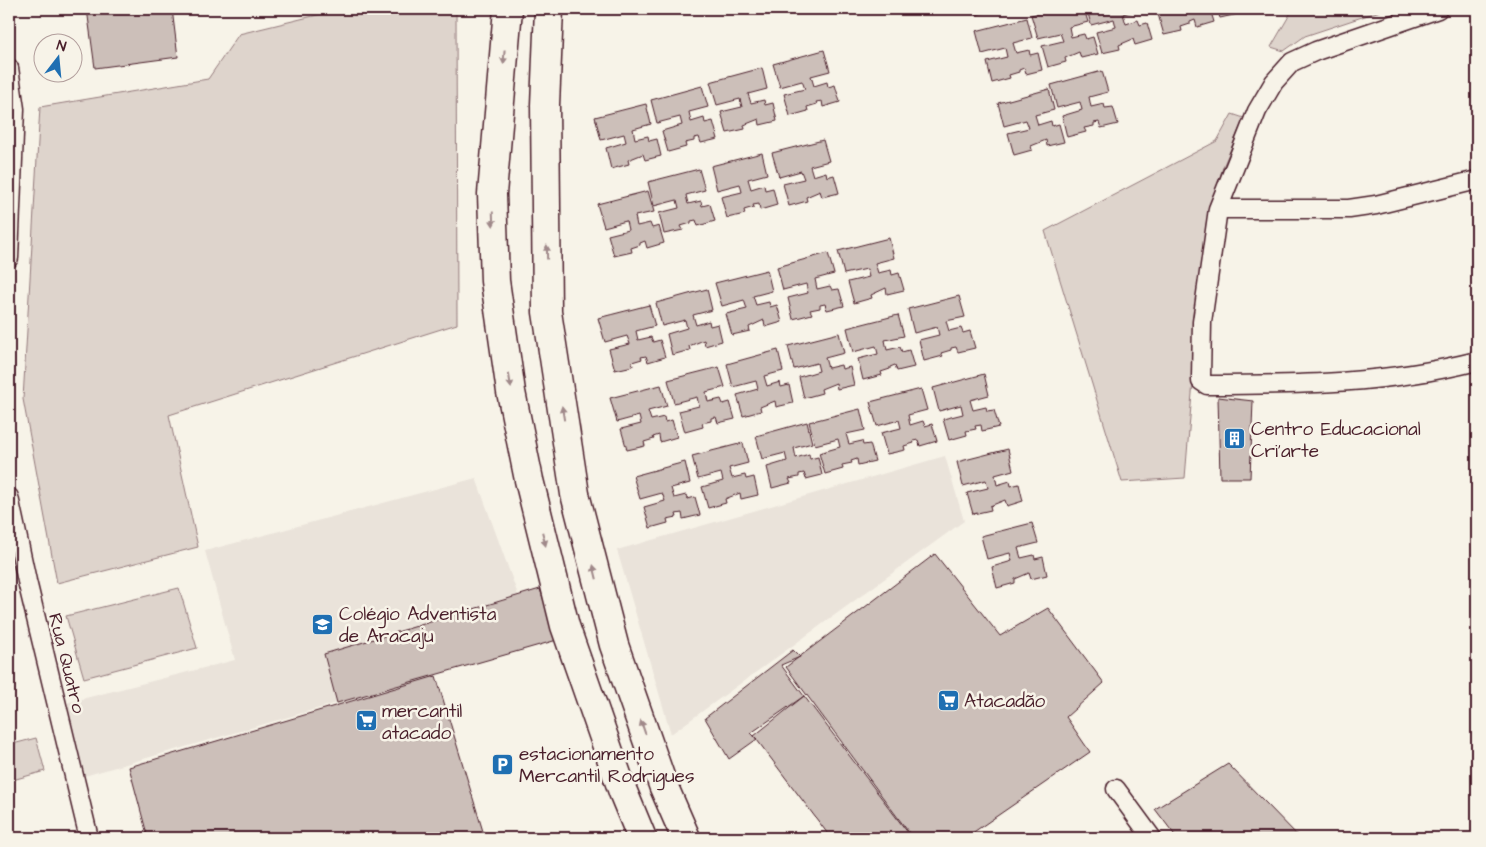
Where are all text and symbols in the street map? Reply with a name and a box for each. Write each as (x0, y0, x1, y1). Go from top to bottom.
north arrow (32, 32, 82, 82)
text: N (54, 36, 68, 57)
one-way arrow (500, 50, 508, 66)
one-way arrow (489, 212, 497, 228)
one-way arrow (543, 244, 551, 260)
one-way arrow (506, 373, 514, 389)
one-way arrow (559, 405, 567, 421)
place label: Centro Educacional Cri'arte (1251, 416, 1421, 465)
building icon: Centro Educacional Cri'arte (1223, 427, 1247, 451)
one-way arrow (540, 532, 548, 547)
one-way arrow (591, 565, 599, 580)
place label: Colégio Adventista de Aracaju (339, 601, 497, 650)
street label: Rua Quatro (41, 611, 92, 717)
school or university icon: Colégio Adventista de Aracaju (311, 612, 335, 636)
supermarket icon: Atacadão (936, 688, 960, 712)
place label: Atacadão (964, 688, 1046, 715)
place label: mercantil atacado (382, 698, 462, 747)
supermarket icon: mercantil atacado (354, 709, 378, 733)
one-way arrow (639, 720, 646, 735)
place label: estacionamento Mercantil Rodrigues (519, 741, 694, 791)
parking icon: estacionamento Mercantil Rodrigues (491, 752, 515, 776)

